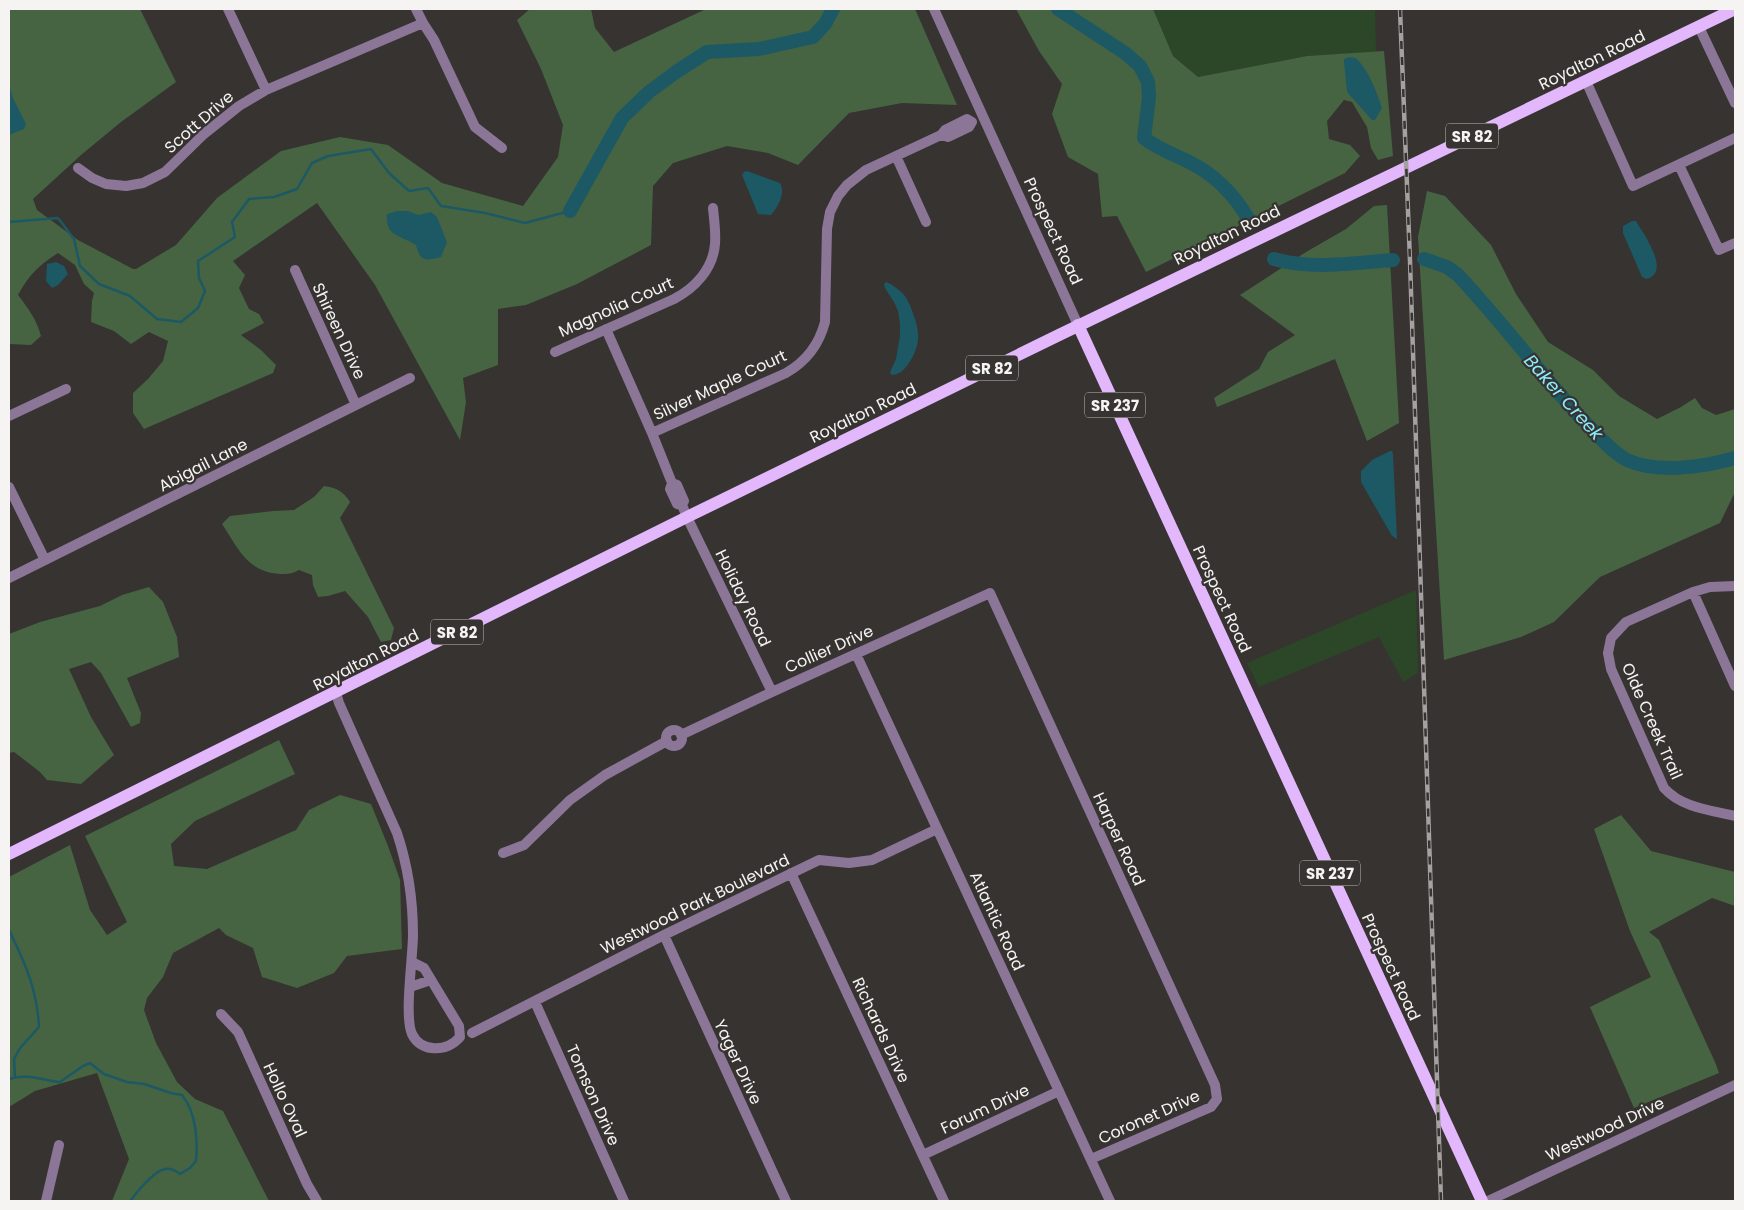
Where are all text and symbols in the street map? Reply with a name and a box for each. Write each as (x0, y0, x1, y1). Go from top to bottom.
street label: Royalton Road (1535, 24, 1649, 96)
street label: Scott Drive (159, 85, 239, 159)
road number: SR 82 (1446, 124, 1498, 148)
street label: Prospect Road (1018, 174, 1088, 288)
street label: Royalton Road (1170, 199, 1284, 271)
street label: Magnolia Court (555, 271, 677, 343)
street label: Shireen Drive (307, 279, 371, 383)
street label: Silver Maple Court (650, 344, 791, 426)
water label: Baker Creek (1519, 349, 1610, 446)
road number: SR 82 (966, 356, 1018, 380)
street label: Royalton Road (806, 377, 920, 449)
road number: SR 237 (1085, 392, 1145, 418)
street label: Abigail Lane (154, 433, 252, 497)
street label: Prospect Road (1187, 542, 1257, 656)
street label: Holiday Road (709, 545, 777, 651)
street label: Collier Drive (781, 619, 877, 679)
road number: SR 82 (431, 620, 483, 644)
street label: Royalton Road (309, 623, 423, 697)
street label: Olde Creek Trail (1616, 659, 1688, 783)
street label: Harper Road (1087, 789, 1151, 889)
street label: Westwood Park Boulevard (597, 848, 793, 960)
road number: SR 237 (1300, 860, 1360, 886)
street label: Atlantic Road (964, 868, 1030, 974)
street label: Prospect Road (1356, 910, 1426, 1024)
street label: Richards Drive (846, 974, 916, 1087)
street label: Yager Drive (708, 1016, 768, 1108)
street label: Tomson Drive (560, 1041, 626, 1149)
street label: Hollo Oval (258, 1059, 312, 1141)
street label: Forum Drive (937, 1078, 1033, 1140)
street label: Coronet Drive (1094, 1084, 1204, 1150)
street label: Westwood Drive (1542, 1091, 1668, 1167)

